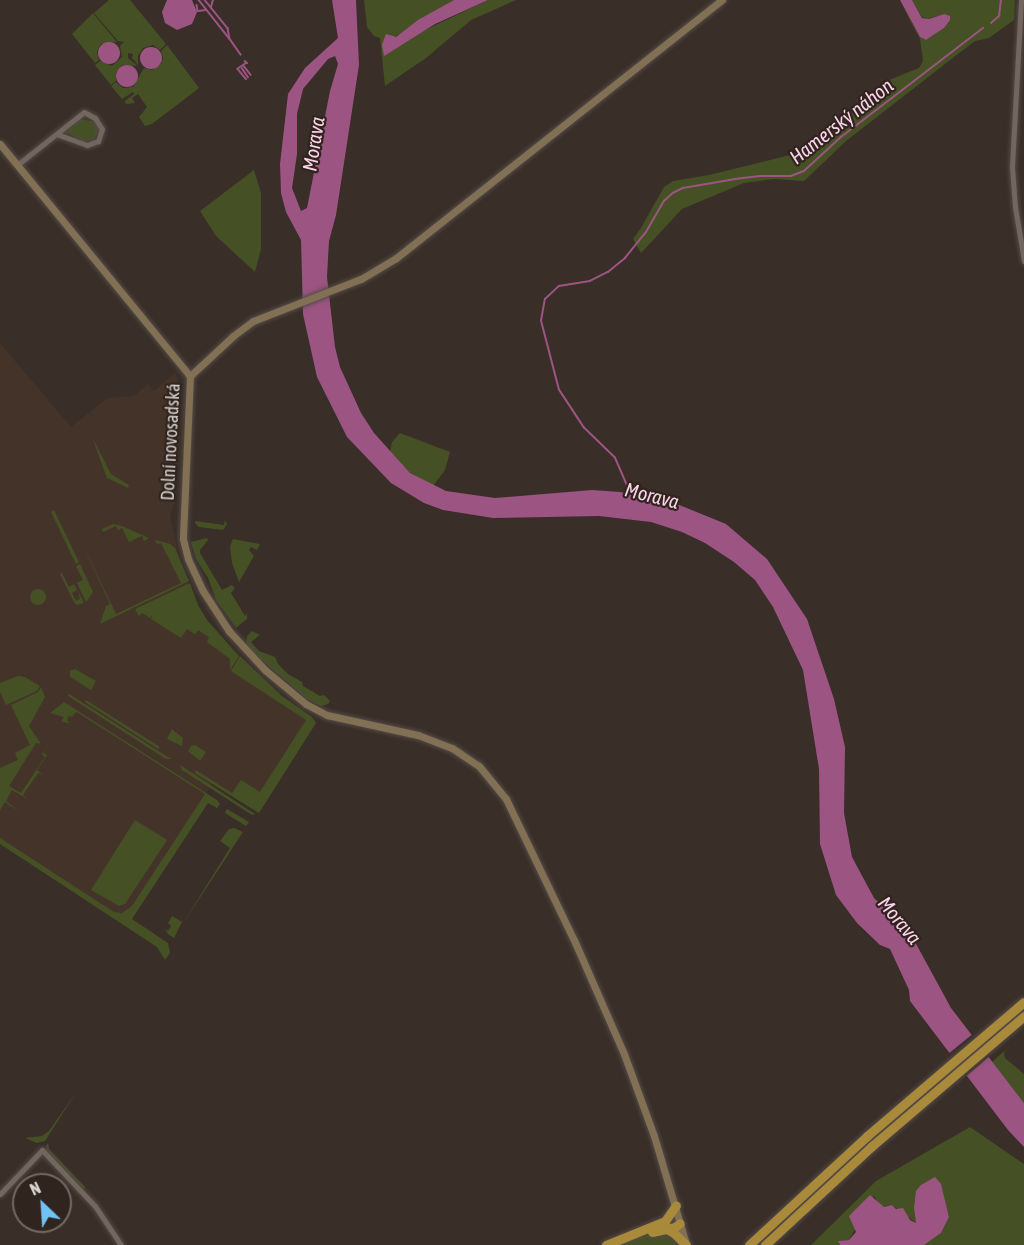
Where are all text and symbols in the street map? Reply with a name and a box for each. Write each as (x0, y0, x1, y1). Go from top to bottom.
water label: Hamerský náhon (784, 73, 898, 169)
water label: Morava (297, 115, 329, 173)
street label: Dolní novosadská (157, 383, 185, 501)
water label: Morava (623, 477, 681, 513)
water label: Morava (873, 891, 927, 949)
north arrow (12, 1173, 72, 1233)
text: N (27, 1178, 43, 1199)

